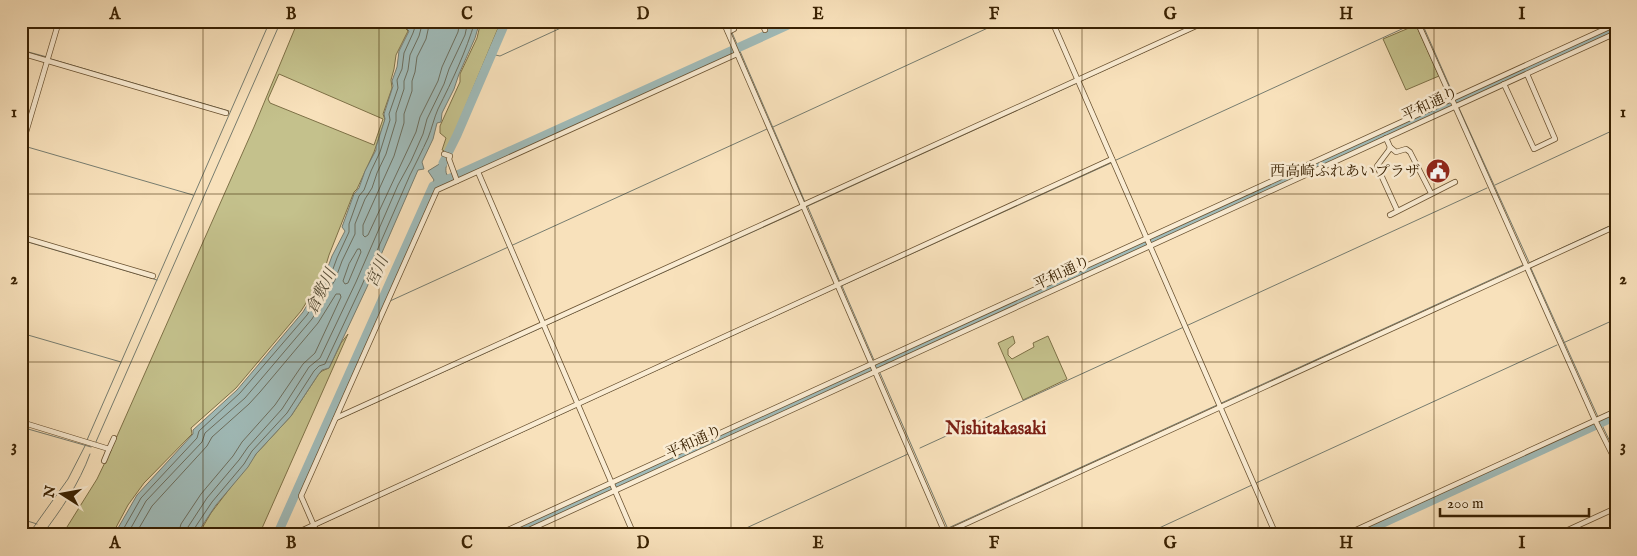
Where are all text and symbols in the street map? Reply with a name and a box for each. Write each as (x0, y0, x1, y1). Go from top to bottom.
text: A (109, 5, 122, 25)
text: B (286, 5, 297, 25)
text: C (461, 5, 473, 25)
text: D (637, 5, 650, 25)
text: E (812, 5, 824, 25)
text: F (989, 5, 1000, 25)
text: G (1164, 5, 1177, 25)
text: H (1339, 5, 1353, 25)
text: I (1519, 5, 1526, 25)
street label: 平和通り (1399, 83, 1461, 125)
text: 1 (11, 103, 17, 123)
text: 1 (1620, 103, 1626, 123)
public building icon: 西高崎ふれあいプラザ (1425, 158, 1451, 184)
place label: 西高崎ふれあいプラザ (1270, 162, 1420, 181)
water label: 宮川 (362, 251, 394, 291)
street label: 平和通り (1031, 252, 1093, 294)
water label: 倉敷川 (302, 264, 342, 318)
text: 2 (10, 270, 18, 290)
text: 2 (1619, 270, 1627, 290)
district label: Nishitakasaki (945, 418, 1047, 441)
street label: 平和通り (663, 421, 725, 463)
text: 3 (11, 437, 17, 457)
text: 3 (1620, 437, 1626, 457)
north arrow (38, 468, 88, 518)
text: N (40, 484, 60, 500)
scale bar (1440, 486, 1588, 518)
text: 200 m (1447, 494, 1484, 513)
text: A (109, 534, 122, 554)
text: B (286, 534, 297, 554)
text: C (461, 534, 473, 554)
text: D (637, 534, 650, 554)
text: E (812, 534, 824, 554)
text: F (989, 534, 1000, 554)
text: G (1164, 534, 1177, 554)
text: H (1339, 534, 1353, 554)
text: I (1519, 534, 1526, 554)

